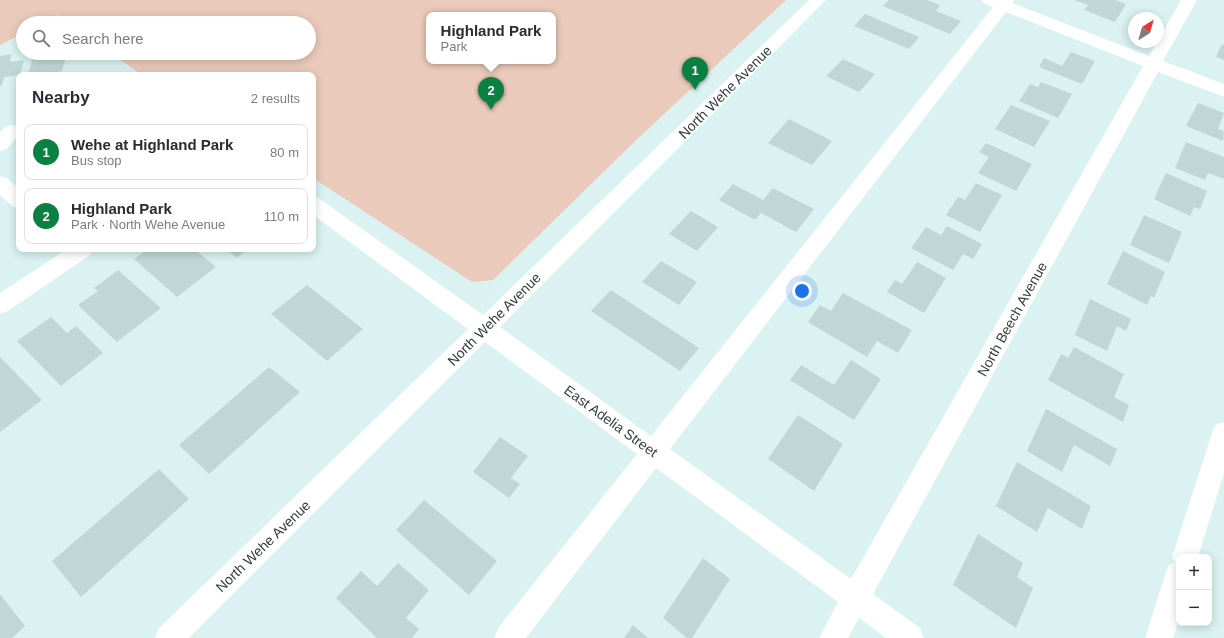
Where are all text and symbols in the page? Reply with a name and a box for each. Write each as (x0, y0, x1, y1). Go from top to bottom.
popup (426, 12, 556, 64)
north arrow (1128, 12, 1164, 48)
search box (16, 16, 316, 60)
text: Highland Park (441, 22, 541, 39)
icon: search (30, 27, 52, 49)
text: Search here (62, 30, 144, 47)
text: Park (441, 39, 467, 54)
street label: North Wehe Avenue (675, 42, 775, 142)
pin: 1 (682, 57, 708, 90)
pin: 2 (478, 77, 504, 110)
text: Nearby (32, 88, 90, 107)
text: 2 results (251, 91, 300, 106)
text: Wehe at Highland Park (71, 136, 233, 153)
text: 1 (42, 145, 50, 160)
text: 80 m (270, 145, 299, 160)
text: Bus stop (71, 153, 122, 168)
text: Highland Park (71, 200, 172, 217)
text: 2 (42, 209, 50, 224)
text: 110 m (264, 209, 299, 224)
text: Park · North Wehe Avenue (71, 217, 225, 232)
street label: North Beech Avenue (974, 259, 1050, 379)
street label: North Wehe Avenue (444, 269, 544, 369)
your location (792, 281, 812, 301)
street label: East Adelia Street (561, 382, 661, 460)
street label: North Wehe Avenue (213, 497, 314, 595)
map controls (1176, 554, 1212, 626)
button: + (1176, 554, 1212, 590)
button: − (1176, 590, 1212, 626)

